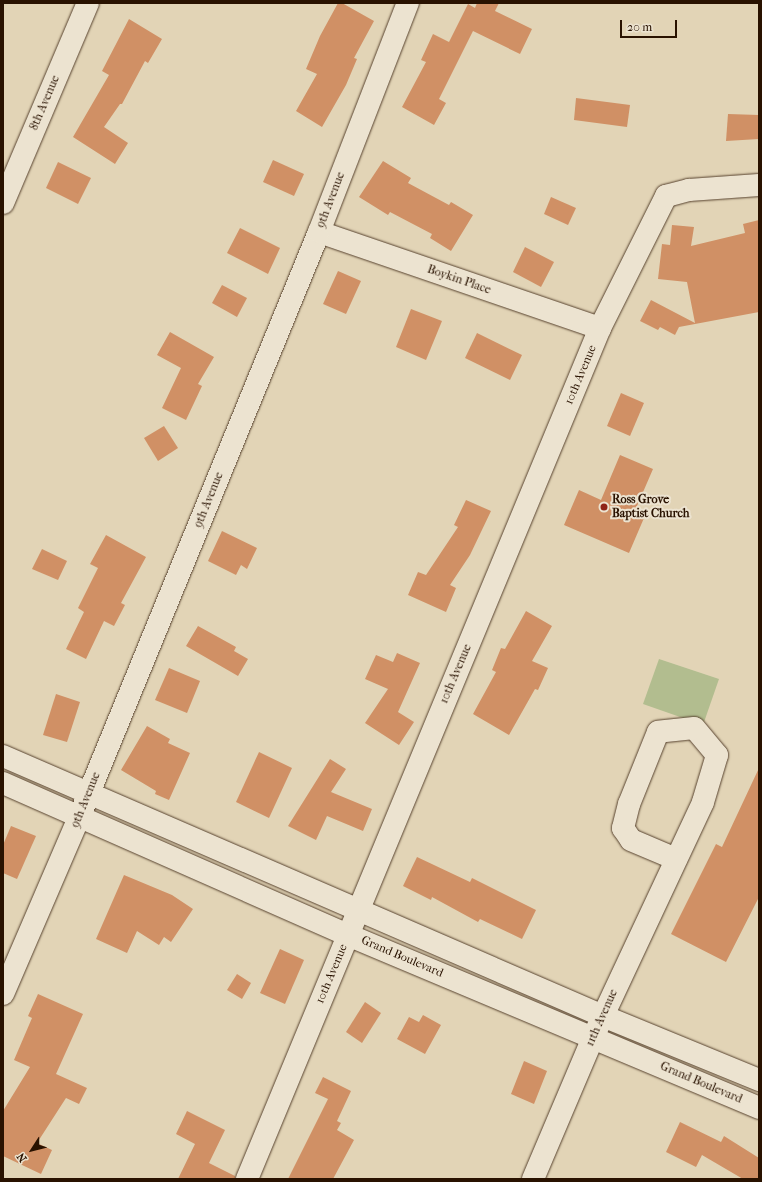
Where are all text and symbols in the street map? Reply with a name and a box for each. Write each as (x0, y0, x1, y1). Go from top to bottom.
scale bar (622, 12, 679, 38)
text: 20 m (627, 20, 652, 34)
street label: 8th Avenue (27, 73, 63, 133)
street label: 9th Avenue (314, 170, 348, 230)
street label: Boykin Place (425, 262, 493, 298)
street label: 10th Avenue (562, 343, 600, 407)
street label: 9th Avenue (191, 470, 227, 530)
place label: Ross Grove Baptist Church (612, 493, 689, 521)
marker: Ross Grove Baptist Church (599, 502, 609, 512)
street label: 10th Avenue (437, 642, 475, 706)
street label: 9th Avenue (68, 770, 104, 830)
street label: Grand Boulevard (359, 933, 445, 981)
street label: 10th Avenue (313, 942, 351, 1006)
street label: 11th Avenue (583, 987, 621, 1049)
street label: Grand Boulevard (658, 1059, 744, 1107)
north arrow (12, 1130, 52, 1170)
text: N (14, 1150, 30, 1165)

